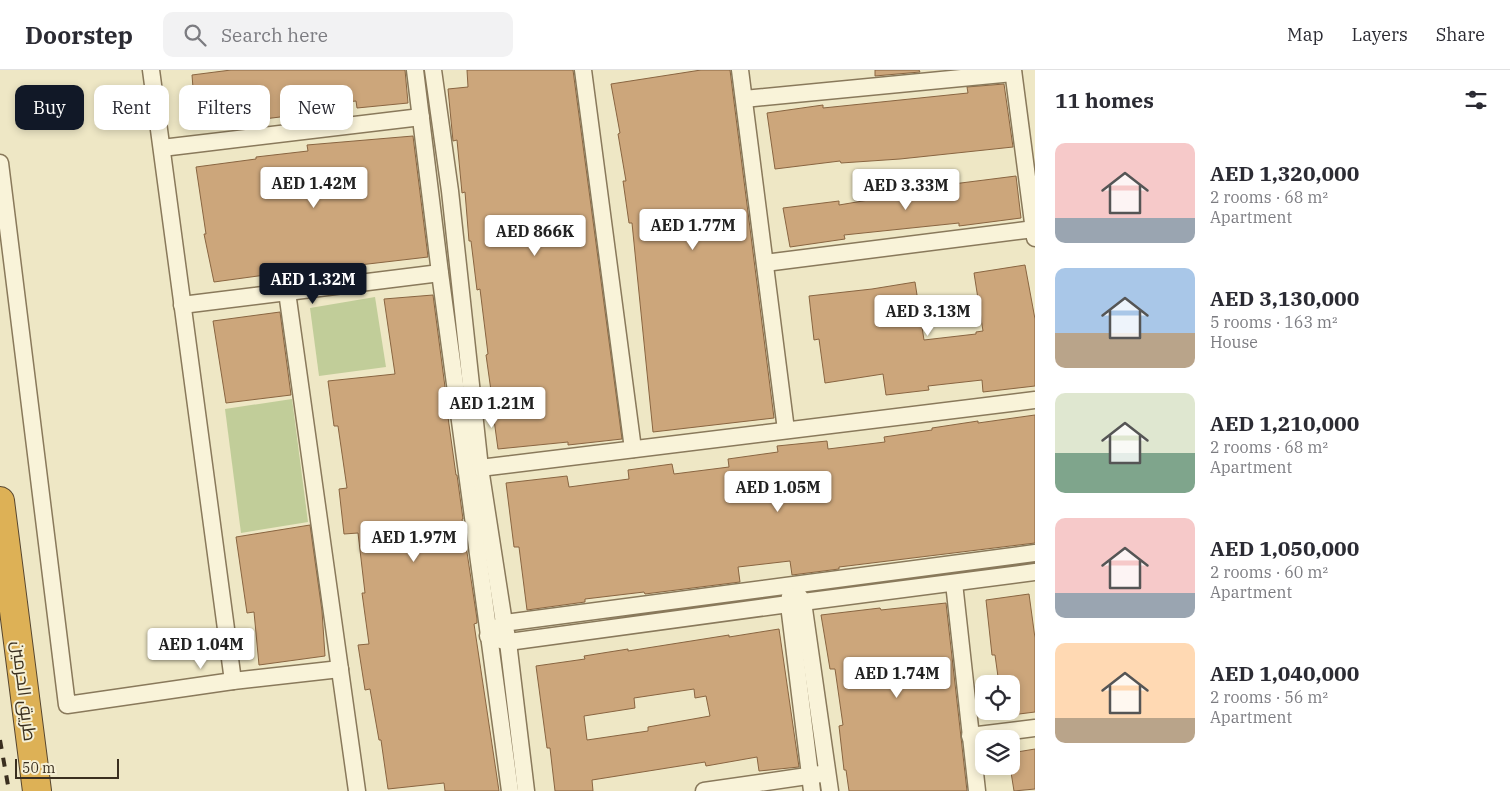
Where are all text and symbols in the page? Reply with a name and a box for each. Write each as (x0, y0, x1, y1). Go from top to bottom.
search box (163, 12, 513, 57)
text: Doorstep (25, 19, 133, 51)
icon: search (181, 21, 209, 49)
text: Search here (221, 23, 328, 47)
text: Map (1287, 23, 1324, 46)
text: Layers (1352, 23, 1408, 46)
text: Share (1436, 23, 1485, 46)
chip: Buy (15, 85, 84, 130)
chip: Rent (94, 85, 169, 130)
chip: Filters (179, 85, 270, 130)
chip: New (280, 85, 353, 130)
text: 11 homes (1055, 86, 1154, 114)
icon: filters (1462, 86, 1490, 114)
text: AED 1,320,000 (1210, 159, 1359, 187)
icon: home (1095, 163, 1155, 223)
pin: AED 1.42M (257, 166, 371, 209)
pin: AED 3.33M (849, 168, 963, 211)
text: AED 1.42M (271, 173, 357, 193)
text: AED 3.33M (863, 175, 949, 195)
text: 2 rooms · 68 m² (1210, 187, 1328, 207)
text: Apartment (1210, 207, 1292, 227)
pin: AED 1.77M (636, 208, 750, 251)
pin: AED 866K (483, 214, 587, 257)
text: AED 1.77M (650, 215, 736, 235)
text: AED 866K (496, 221, 574, 241)
pin: AED 1.32M (256, 262, 370, 305)
text: AED 1.32M (270, 269, 356, 289)
text: AED 3,130,000 (1210, 284, 1359, 312)
icon: home (1095, 288, 1155, 348)
pin: AED 3.13M (871, 294, 985, 337)
text: AED 3.13M (885, 301, 971, 321)
text: 5 rooms · 163 m² (1210, 312, 1338, 332)
text: House (1210, 332, 1258, 352)
pin: AED 1.21M (435, 386, 549, 429)
text: AED 1.21M (449, 393, 535, 413)
text: AED 1,210,000 (1210, 409, 1359, 437)
icon: home (1095, 413, 1155, 473)
text: 2 rooms · 68 m² (1210, 437, 1328, 457)
text: Apartment (1210, 457, 1292, 477)
pin: AED 1.05M (721, 470, 835, 513)
text: AED 1.05M (735, 477, 821, 497)
pin: AED 1.97M (357, 520, 471, 563)
text: AED 1.97M (371, 527, 457, 547)
text: AED 1,050,000 (1210, 534, 1359, 562)
icon: home (1095, 538, 1155, 598)
text: 2 rooms · 60 m² (1210, 562, 1328, 582)
text: Apartment (1210, 582, 1292, 602)
pin: AED 1.04M (144, 628, 258, 670)
text: AED 1.04M (158, 634, 244, 654)
street label: طريق الحرمين (6, 640, 42, 742)
pin: AED 1.74M (840, 656, 954, 699)
text: AED 1,040,000 (1210, 659, 1359, 687)
text: AED 1.74M (854, 663, 940, 683)
icon: home (1095, 663, 1155, 723)
map controls (975, 675, 1020, 775)
button: locate (975, 675, 1020, 720)
text: 2 rooms · 56 m² (1210, 687, 1328, 707)
text: Apartment (1210, 707, 1292, 727)
button: layers (975, 730, 1020, 775)
scale bar (15, 756, 119, 779)
text: 50 m (22, 759, 55, 777)

